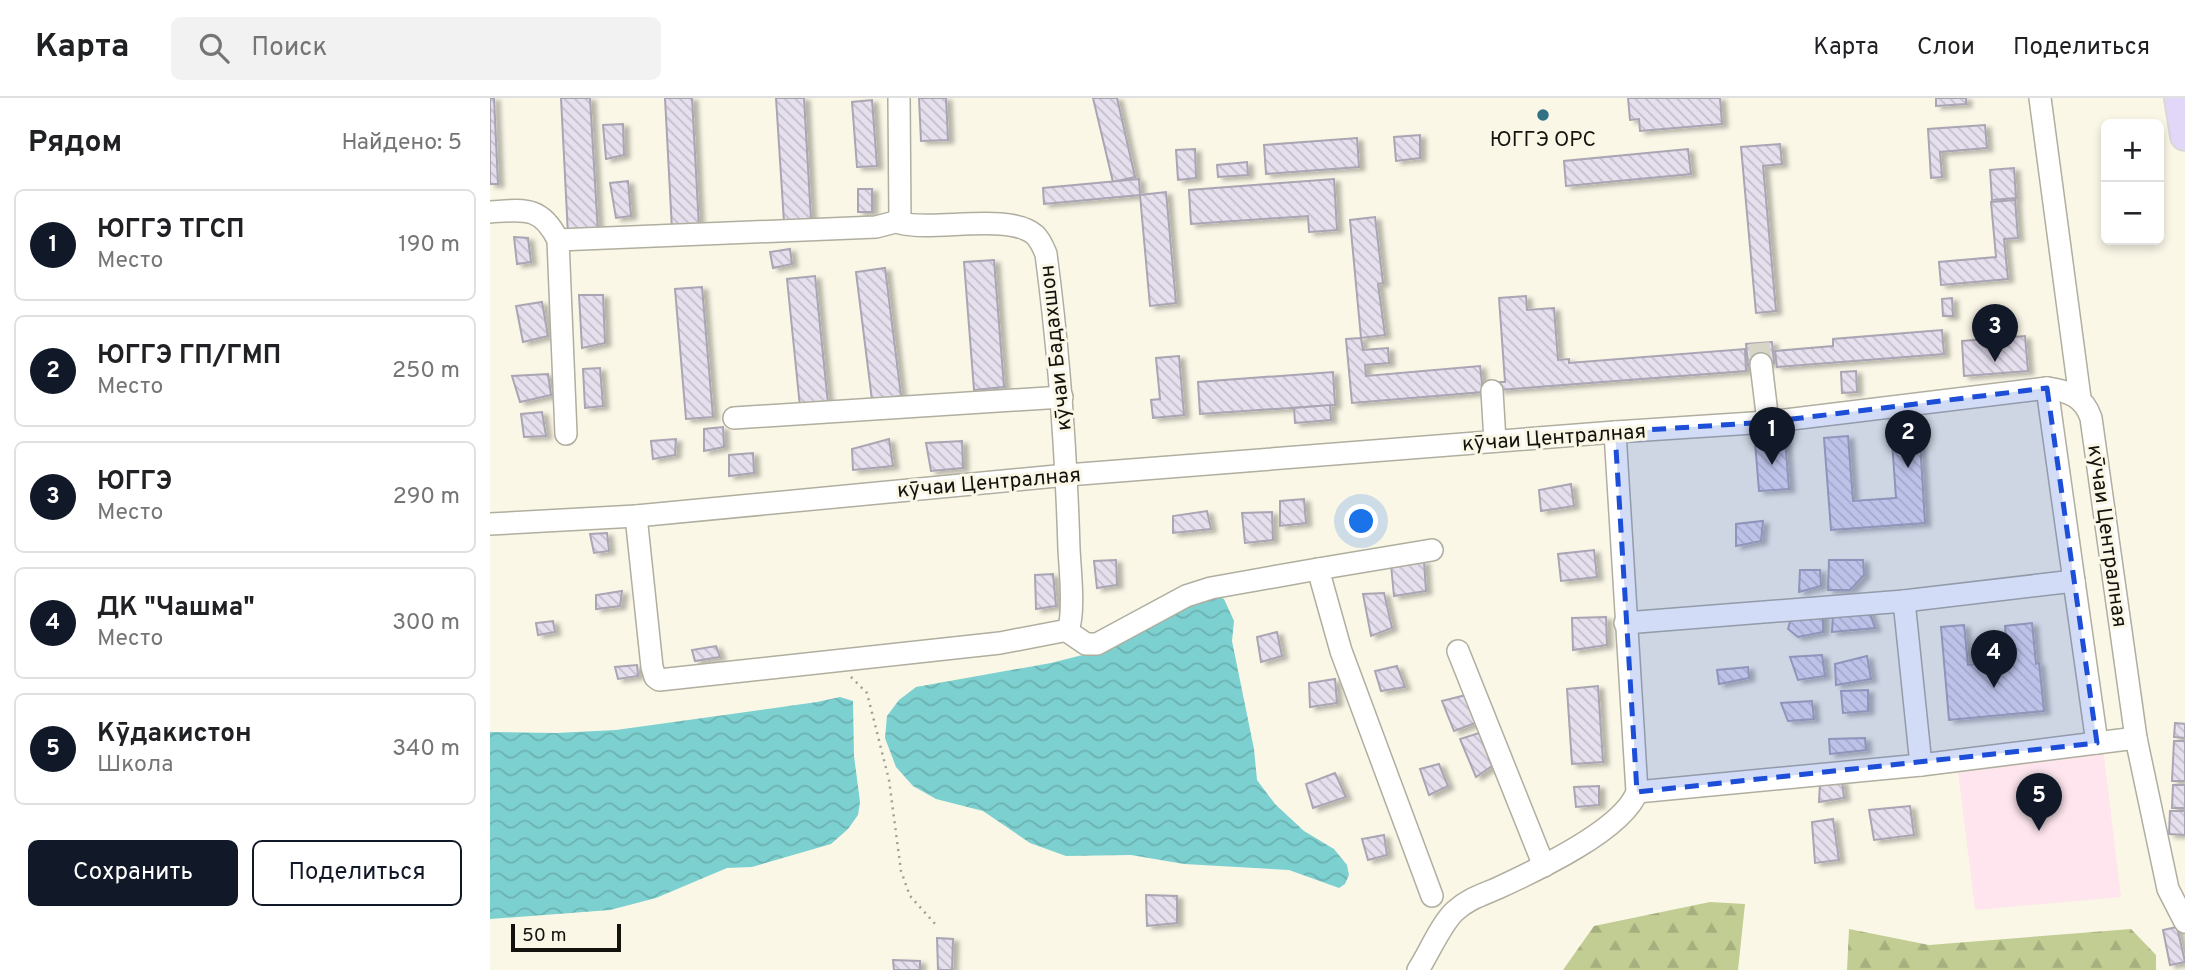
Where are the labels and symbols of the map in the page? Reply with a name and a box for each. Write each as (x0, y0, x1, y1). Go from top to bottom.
marker: ЮГГЭ ОРС (1535, 107, 1551, 123)
place label: ЮГГЭ ОРС (1490, 127, 1596, 154)
street label: кӯчаи Бадахшон (1034, 264, 1079, 432)
pin: 3 (1972, 304, 2018, 362)
pin: 1 (1749, 407, 1795, 465)
pin: 2 (1885, 410, 1931, 468)
street label: кӯчаи Централная (1461, 419, 1647, 458)
street label: кӯчаи Централная (2080, 443, 2133, 629)
street label: кӯчаи Централная (896, 462, 1082, 505)
your location (1344, 504, 1378, 538)
pin: 4 (1971, 630, 2017, 688)
pin: 5 (2016, 773, 2062, 831)
scale bar (511, 921, 621, 953)

